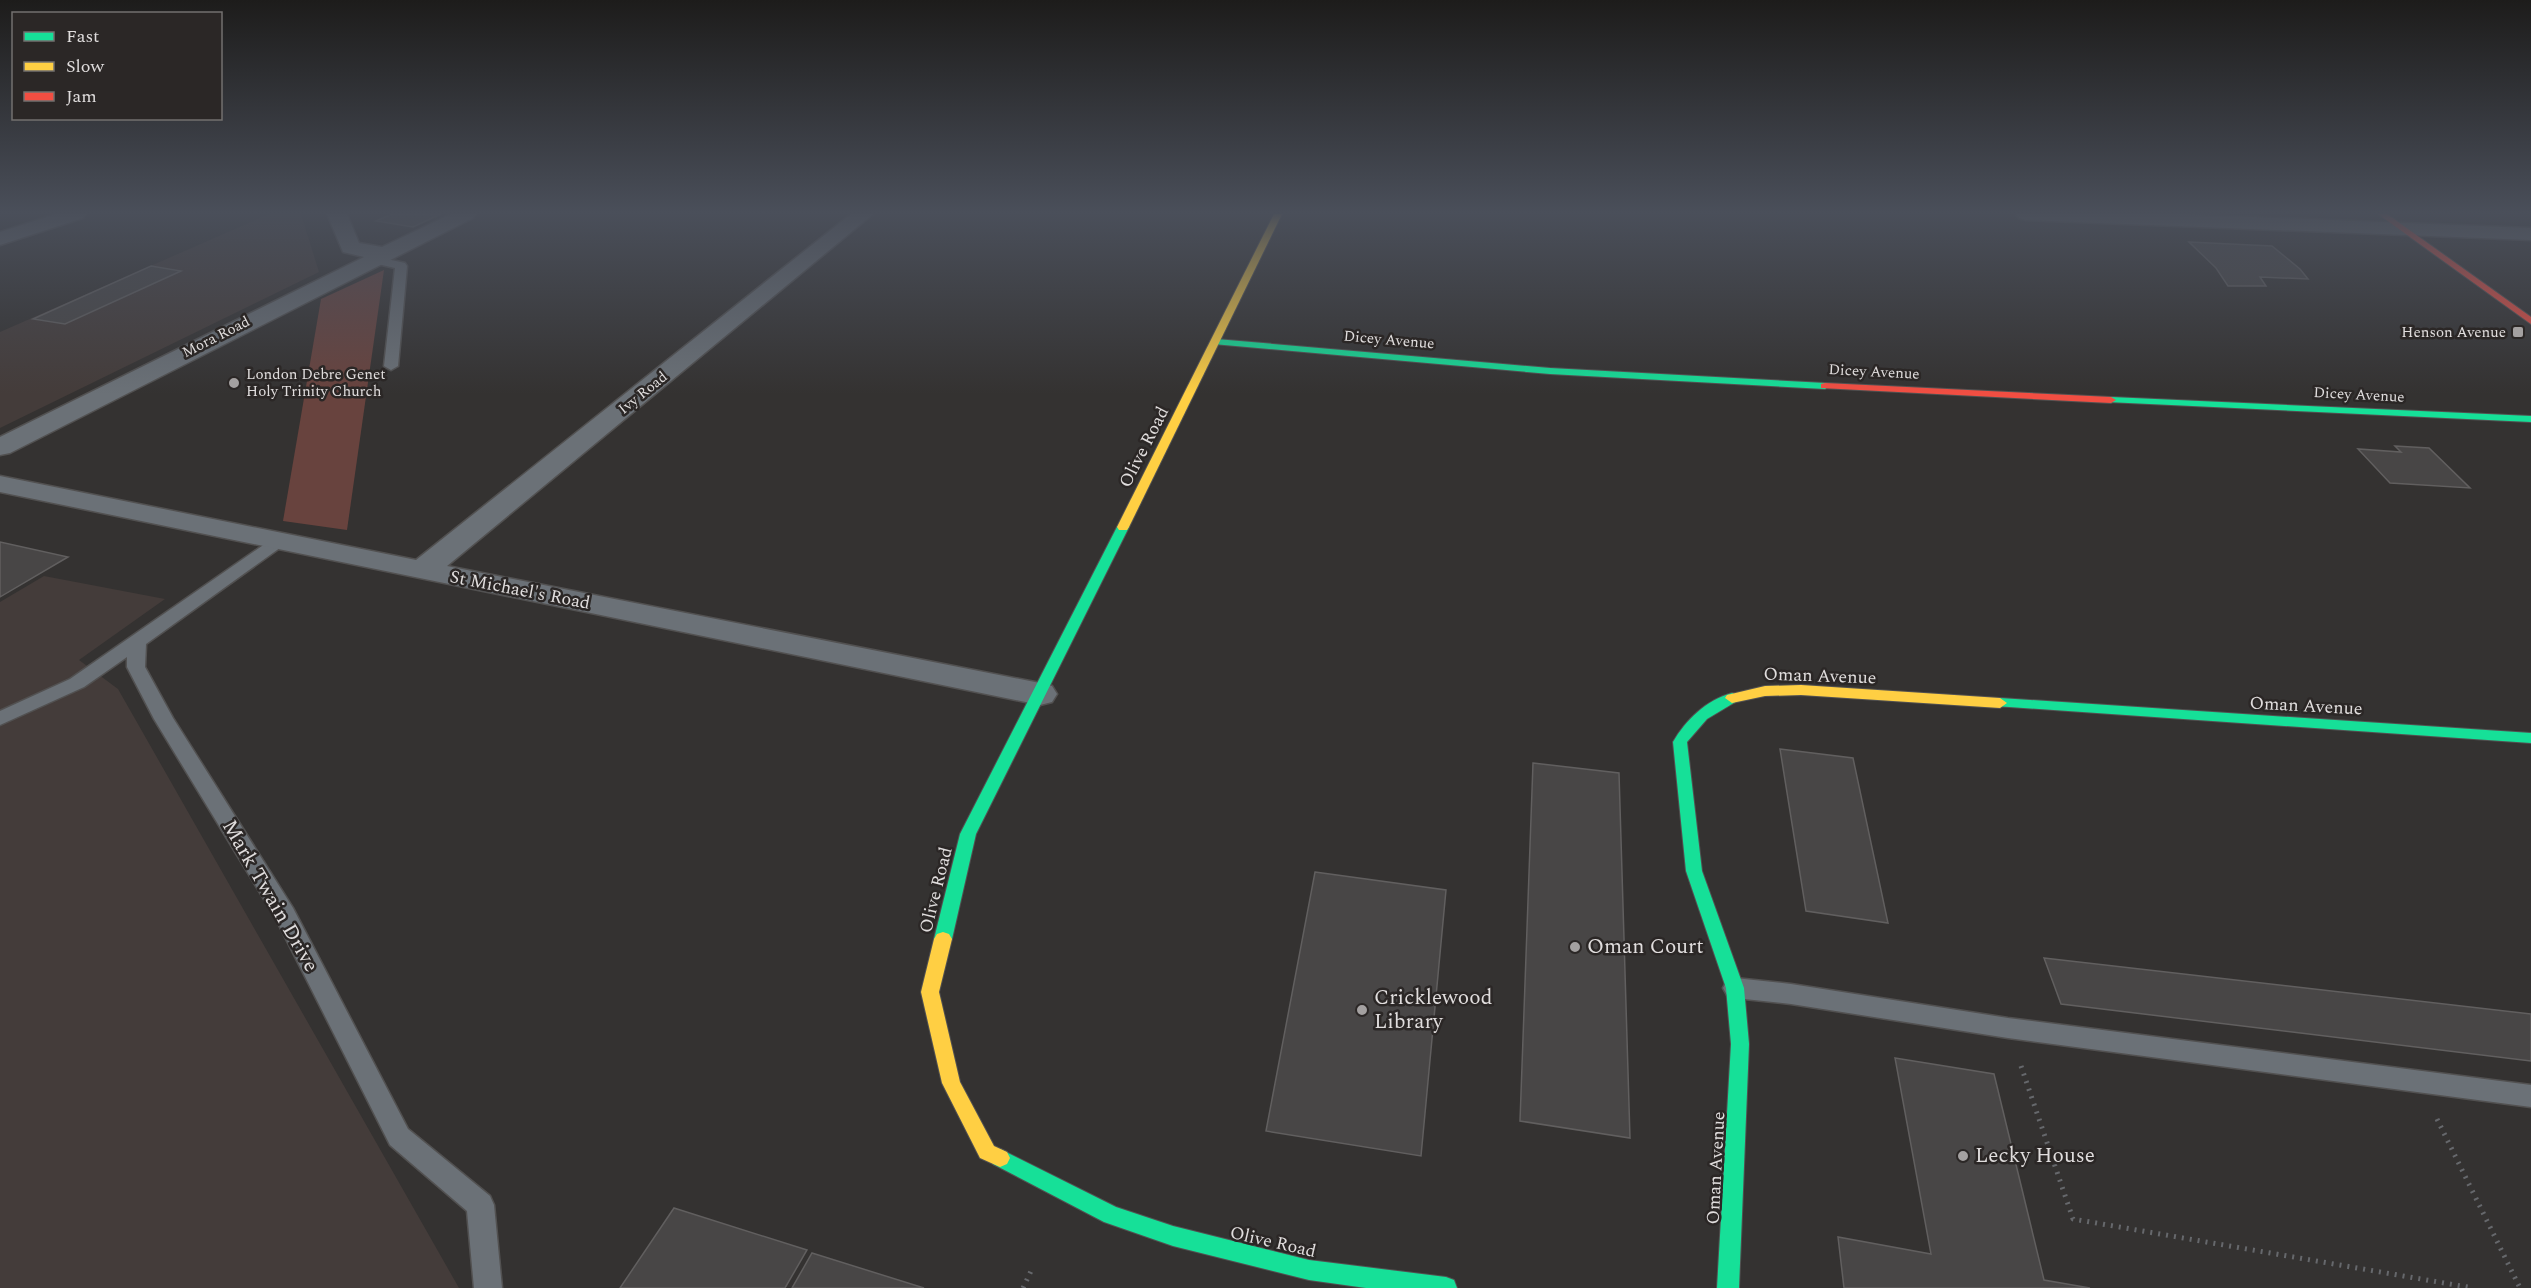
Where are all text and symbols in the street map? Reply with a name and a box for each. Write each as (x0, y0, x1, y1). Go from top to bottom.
legend (12, 12, 222, 120)
text: Fast (66, 23, 99, 50)
text: Slow (66, 53, 105, 80)
text: Jam (66, 83, 97, 110)
street label: Mora Road (178, 310, 254, 364)
place label: Henson Avenue (2401, 321, 2506, 344)
street label: Dicey Avenue (1343, 325, 1435, 355)
marker: Henson Avenue (2511, 325, 2525, 339)
street label: Dicey Avenue (1828, 358, 1920, 386)
place label: London Debre Genet Holy Trinity Church (246, 363, 386, 403)
street label: Ivy Road (613, 366, 673, 420)
marker: London Debre Genet Holy Trinity Church (227, 376, 241, 390)
street label: Dicey Avenue (2313, 381, 2405, 409)
street label: Olive Road (1112, 402, 1176, 492)
street label: St Michael's Road (447, 563, 593, 617)
street label: Oman Avenue (1763, 661, 1877, 691)
street label: Oman Avenue (2249, 690, 2363, 722)
street label: Mark Twain Drive (213, 814, 327, 978)
street label: Olive Road (912, 844, 960, 936)
place label: Oman Court (1587, 931, 1704, 963)
marker: Oman Court (1568, 940, 1582, 954)
place label: Cricklewood Library (1374, 982, 1493, 1038)
marker: Cricklewood Library (1355, 1003, 1369, 1017)
street label: Oman Avenue (1700, 1111, 1732, 1225)
place label: Lecky House (1975, 1140, 2095, 1172)
marker: Lecky House (1956, 1149, 1970, 1163)
street label: Olive Road (1227, 1219, 1319, 1265)

